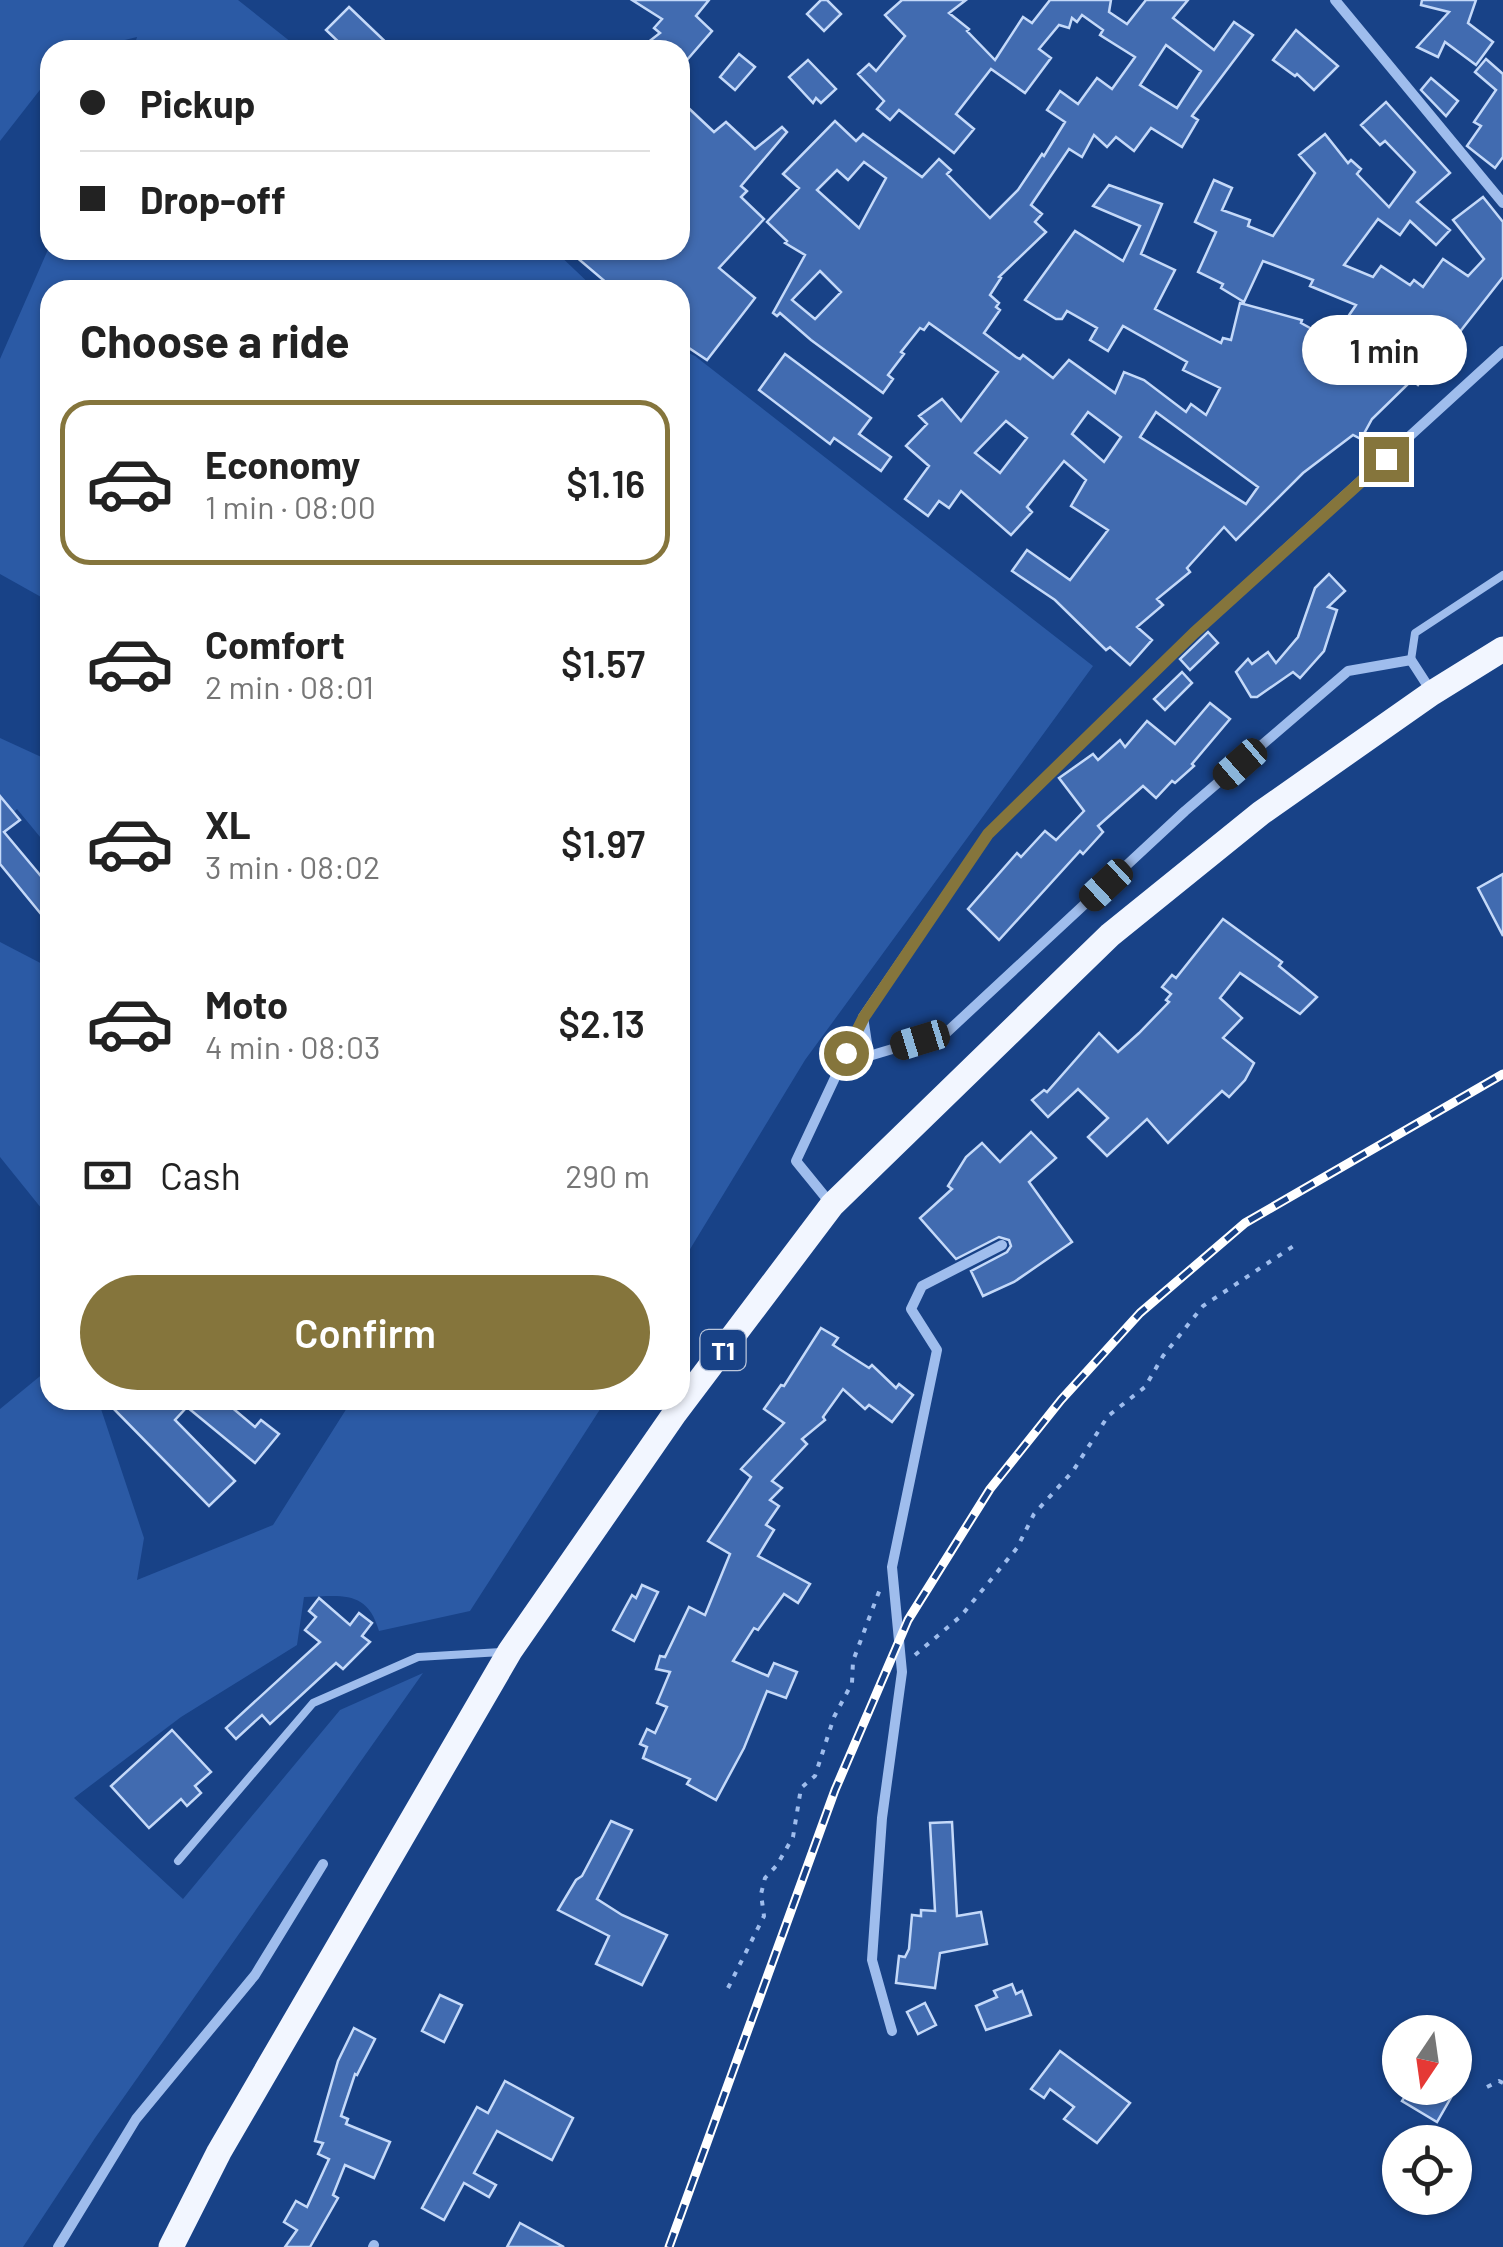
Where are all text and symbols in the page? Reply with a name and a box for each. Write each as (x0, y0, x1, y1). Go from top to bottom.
text: Pickup (140, 80, 255, 126)
text: Drop-off (140, 176, 286, 222)
text: Choose a ride (80, 313, 350, 367)
callout: 1 min (1304, 314, 1468, 384)
text: 1 min (1350, 331, 1419, 369)
route end (1364, 437, 1409, 482)
icon: car (85, 438, 175, 528)
text: Economy (205, 441, 360, 487)
text: $1.16 (566, 460, 645, 506)
text: 1 min · 08:00 (205, 487, 376, 525)
icon: car (85, 618, 175, 708)
text: Comfort (205, 621, 345, 667)
text: $1.57 (561, 640, 645, 686)
text: 2 min · 08:01 (205, 667, 374, 705)
car (1208, 733, 1272, 795)
icon: car (85, 798, 175, 888)
text: XL (205, 801, 251, 847)
text: $1.97 (561, 820, 645, 866)
text: 3 min · 08:02 (205, 847, 380, 885)
car (1074, 854, 1138, 916)
icon: car (85, 978, 175, 1068)
text: Moto (205, 981, 288, 1027)
text: $2.13 (559, 1000, 645, 1046)
car (887, 1017, 953, 1063)
text: 4 min · 08:03 (205, 1027, 381, 1065)
route start (824, 1031, 869, 1076)
icon: cash (80, 1148, 135, 1203)
text: Cash (160, 1152, 241, 1198)
text: 290 m (565, 1156, 650, 1194)
button: Confirm (80, 1275, 650, 1390)
road number: T1 (700, 1330, 746, 1370)
north arrow (1382, 2015, 1472, 2105)
map controls (1382, 2015, 1472, 2215)
button: locate (1382, 2125, 1472, 2215)

